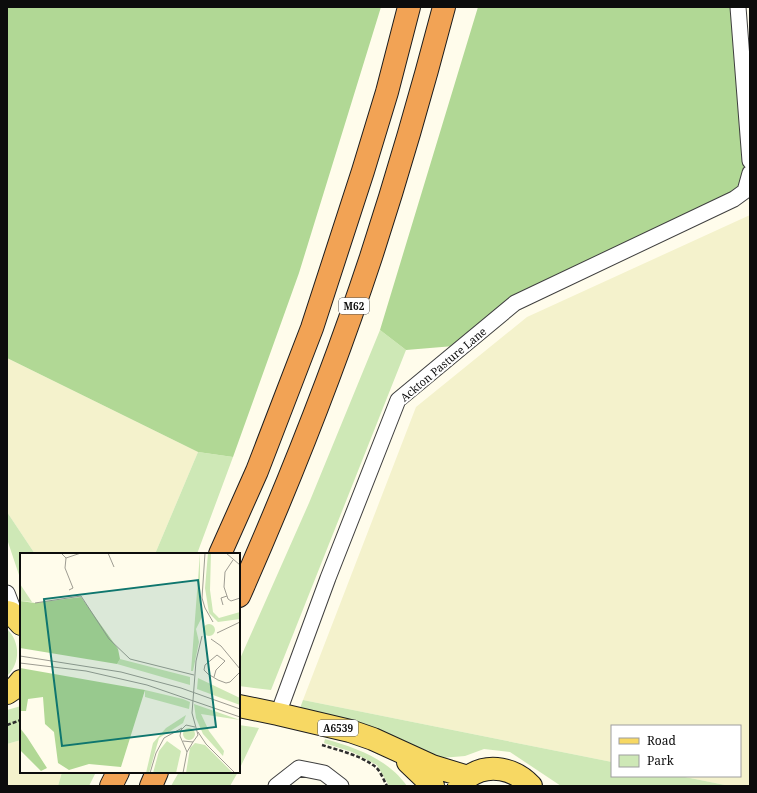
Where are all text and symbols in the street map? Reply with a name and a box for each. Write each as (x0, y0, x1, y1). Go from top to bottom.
road number: M62 (339, 298, 369, 314)
street label: Ackton Pasture Lane (397, 323, 489, 405)
inset map (20, 553, 240, 773)
road number: A6539 (318, 720, 358, 736)
legend (611, 725, 741, 777)
text: Road (647, 732, 677, 749)
text: Park (647, 752, 675, 769)

